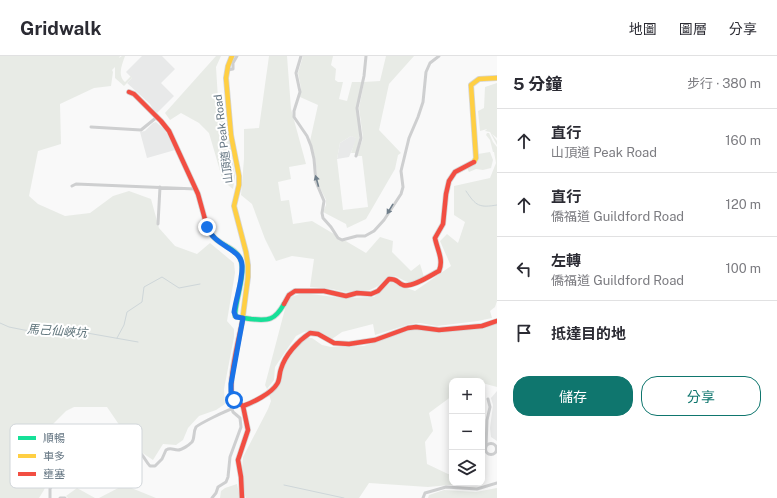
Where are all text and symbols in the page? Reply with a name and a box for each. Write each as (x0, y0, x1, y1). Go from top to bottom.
text: Gridwalk (20, 17, 101, 39)
text: 地圖 (629, 21, 657, 37)
text: 圖層 (679, 21, 707, 37)
text: 分享 (729, 21, 757, 37)
text: 5 分鐘 (513, 74, 562, 94)
text: 步行 · 380 m (687, 76, 761, 91)
street label: 山頂道 Peak Road (212, 94, 234, 184)
text: 直行 (551, 124, 581, 141)
icon: ahead (513, 130, 535, 152)
text: 160 m (725, 133, 761, 148)
text: 山頂道 Peak Road (551, 145, 657, 160)
one-way arrow (313, 175, 319, 188)
text: 直行 (551, 188, 581, 205)
icon: ahead (513, 194, 535, 216)
text: 120 m (726, 197, 761, 212)
one-way arrow (387, 203, 394, 215)
text: 僑福道 Guildford Road (551, 209, 684, 224)
route end (198, 218, 216, 236)
text: 左轉 (551, 252, 581, 269)
icon: left (513, 258, 535, 280)
text: 100 m (725, 261, 761, 276)
text: 僑福道 Guildford Road (551, 273, 684, 288)
water label: 馬己仙峽坑 (27, 322, 89, 340)
icon: arrive (513, 322, 535, 344)
text: 抵達目的地 (551, 325, 626, 342)
button: 儲存 (513, 376, 633, 416)
button: 分享 (641, 376, 761, 416)
map controls (449, 378, 485, 486)
button: + (449, 378, 485, 414)
route start (225, 391, 243, 409)
button: − (449, 414, 485, 450)
legend (10, 424, 142, 488)
text: 順暢 (43, 432, 65, 444)
text: 車多 (43, 450, 65, 462)
button: layers (449, 450, 485, 486)
text: 壅塞 (43, 468, 65, 480)

